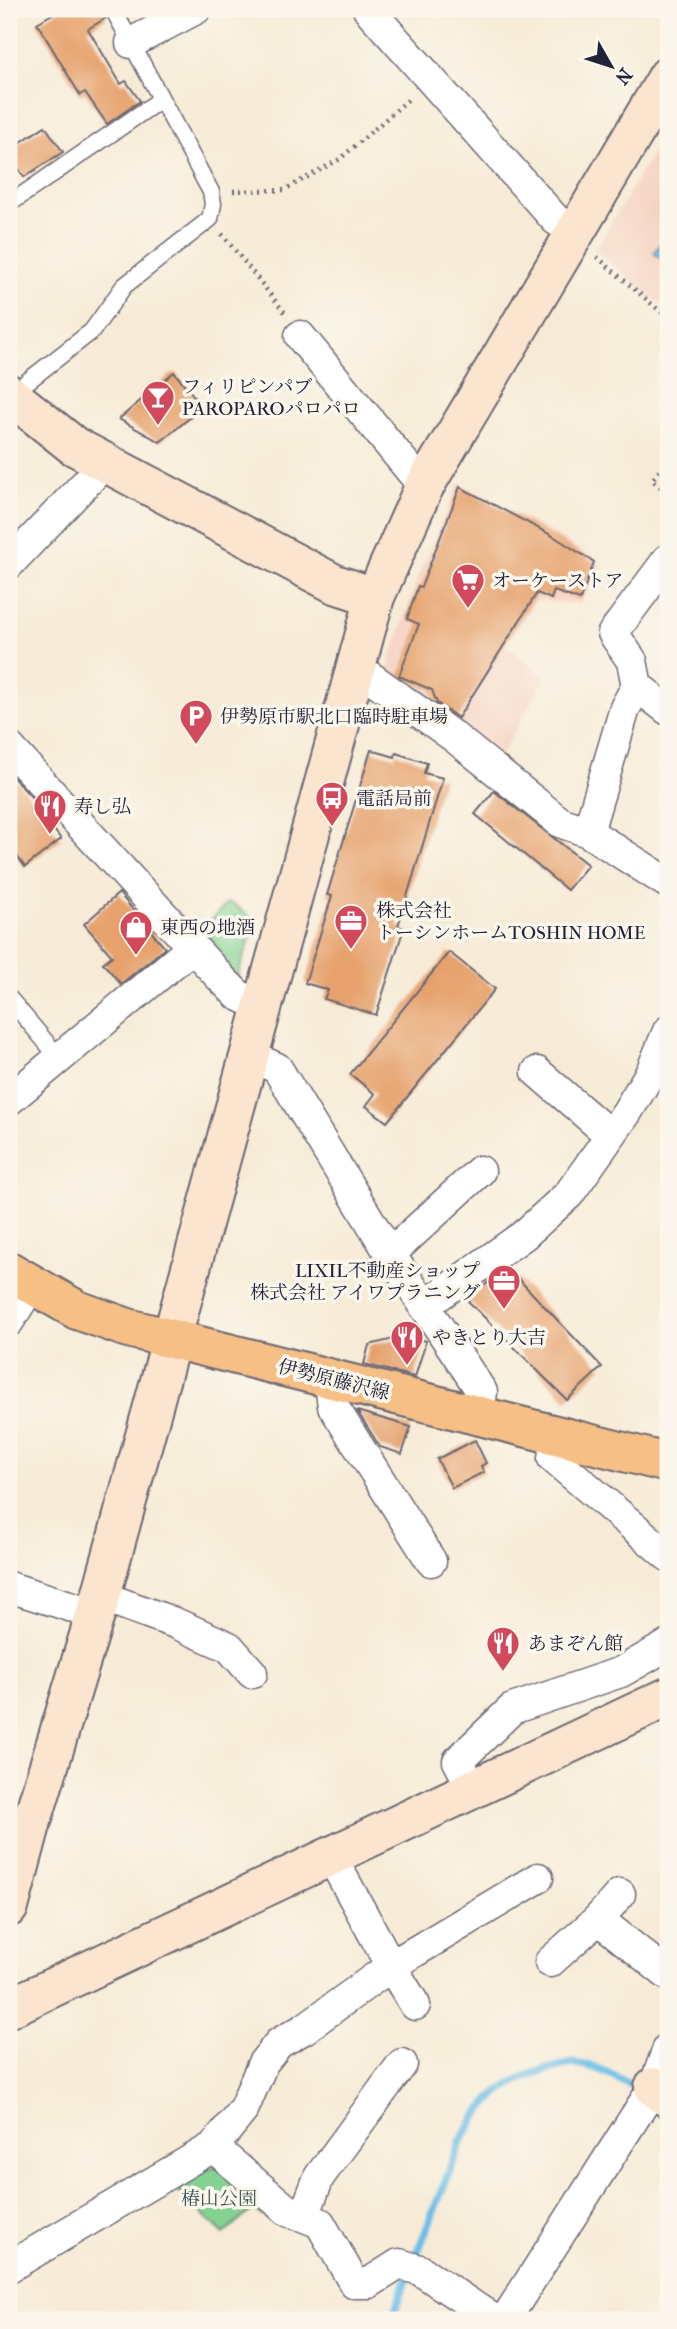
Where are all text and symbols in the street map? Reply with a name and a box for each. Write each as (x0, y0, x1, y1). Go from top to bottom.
north arrow (576, 32, 646, 102)
text: N (610, 64, 637, 89)
place label: フィリピンパブ PAROPAROパロパロ (182, 376, 360, 420)
bar icon: フィリピンパブ PAROPAROパロパロ (139, 378, 177, 427)
supermarket icon: オーケーストア (449, 561, 487, 610)
place label: オーケーストア (492, 570, 623, 592)
parking icon: 伊勢原市駅北口臨時駐車場 (177, 697, 215, 746)
place label: 伊勢原市駅北口臨時駐車場 (220, 706, 448, 728)
bus stop icon: 電話局前 (313, 779, 351, 828)
restaurant icon: 寿し弘 (31, 787, 69, 836)
place label: 電話局前 (356, 788, 432, 810)
place label: 寿し弘 (74, 796, 131, 818)
place label: 株式会社 トーシンホームTOSHIN HOME (376, 900, 646, 944)
office icon: 株式会社 トーシンホームTOSHIN HOME (332, 902, 370, 951)
shop icon: 東西の地酒 (117, 908, 155, 957)
place label: 東西の地酒 (160, 917, 255, 939)
place label: LIXIL不動産ショップ 株式会社 アイワプラニング (250, 1260, 480, 1304)
office icon: LIXIL不動産ショップ 株式会社 アイワプラニング (485, 1262, 523, 1311)
restaurant icon: やきとり大吉 (388, 1318, 426, 1367)
place label: やきとり大吉 (432, 1327, 546, 1349)
street label: 伊勢原藤沢線 (276, 1356, 392, 1404)
restaurant icon: あまぞん館 (484, 1624, 522, 1673)
place label: あまぞん館 (528, 1633, 623, 1655)
park label: 椿山公園 (181, 2188, 257, 2210)

